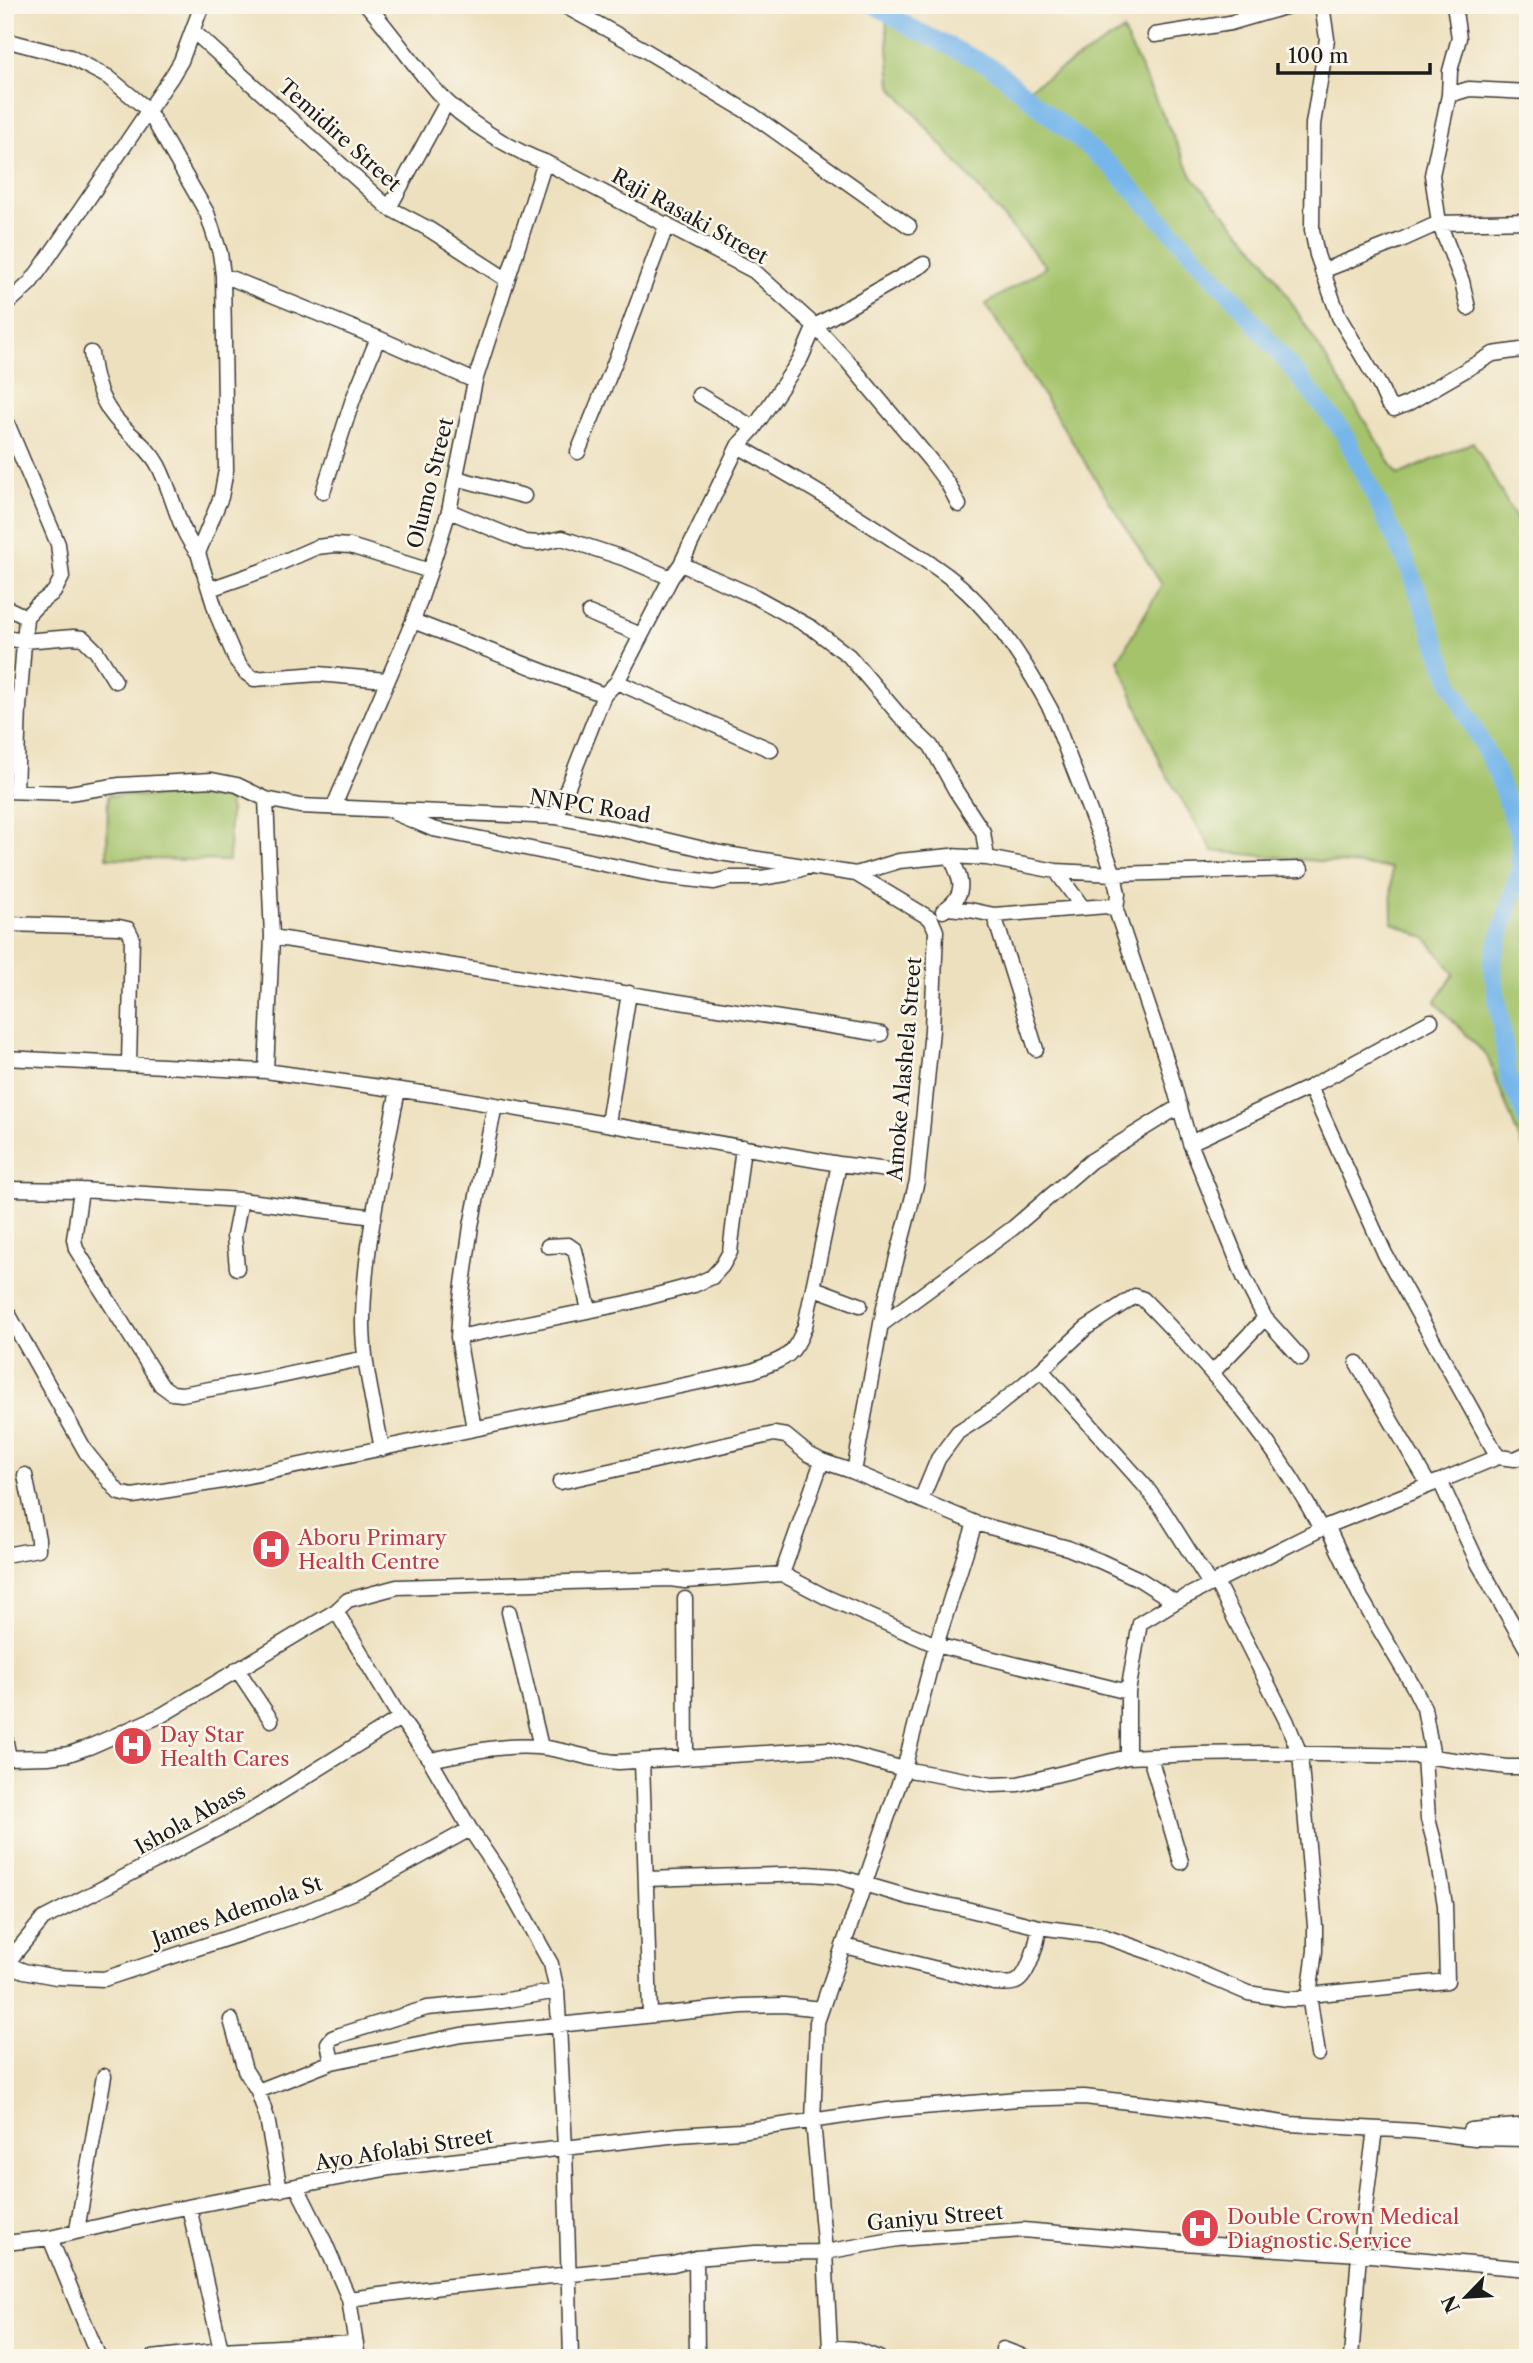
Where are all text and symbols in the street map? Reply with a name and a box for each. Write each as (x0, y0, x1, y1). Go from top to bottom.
scale bar (1278, 32, 1430, 76)
text: 100 m (1288, 43, 1349, 68)
street label: Temidire Street (274, 74, 407, 197)
street label: Raji Rasaki Street (608, 163, 773, 270)
street label: Olumo Street (402, 414, 458, 551)
street label: NNPC Road (528, 784, 653, 828)
street label: Amoke Alashela Street (882, 955, 926, 1183)
place label: Aboru Primary Health Centre (297, 1525, 447, 1574)
hospital icon: Aboru Primary Health Centre (250, 1528, 292, 1570)
place label: Day Star Health Cares (160, 1722, 290, 1771)
hospital icon: Day Star Health Cares (112, 1725, 154, 1767)
street label: Ishola Abass (130, 1778, 250, 1860)
street label: James Ademola St (146, 1870, 326, 1953)
street label: Ayo Afolabi Street (312, 2122, 495, 2176)
street label: Ganiyu Street (866, 2199, 1005, 2235)
place label: Double Crown Medical Diagnostic Service (1227, 2204, 1459, 2253)
hospital icon: Double Crown Medical Diagnostic Service (1179, 2207, 1221, 2249)
north arrow (1432, 2262, 1502, 2332)
text: N (1437, 2292, 1465, 2316)

